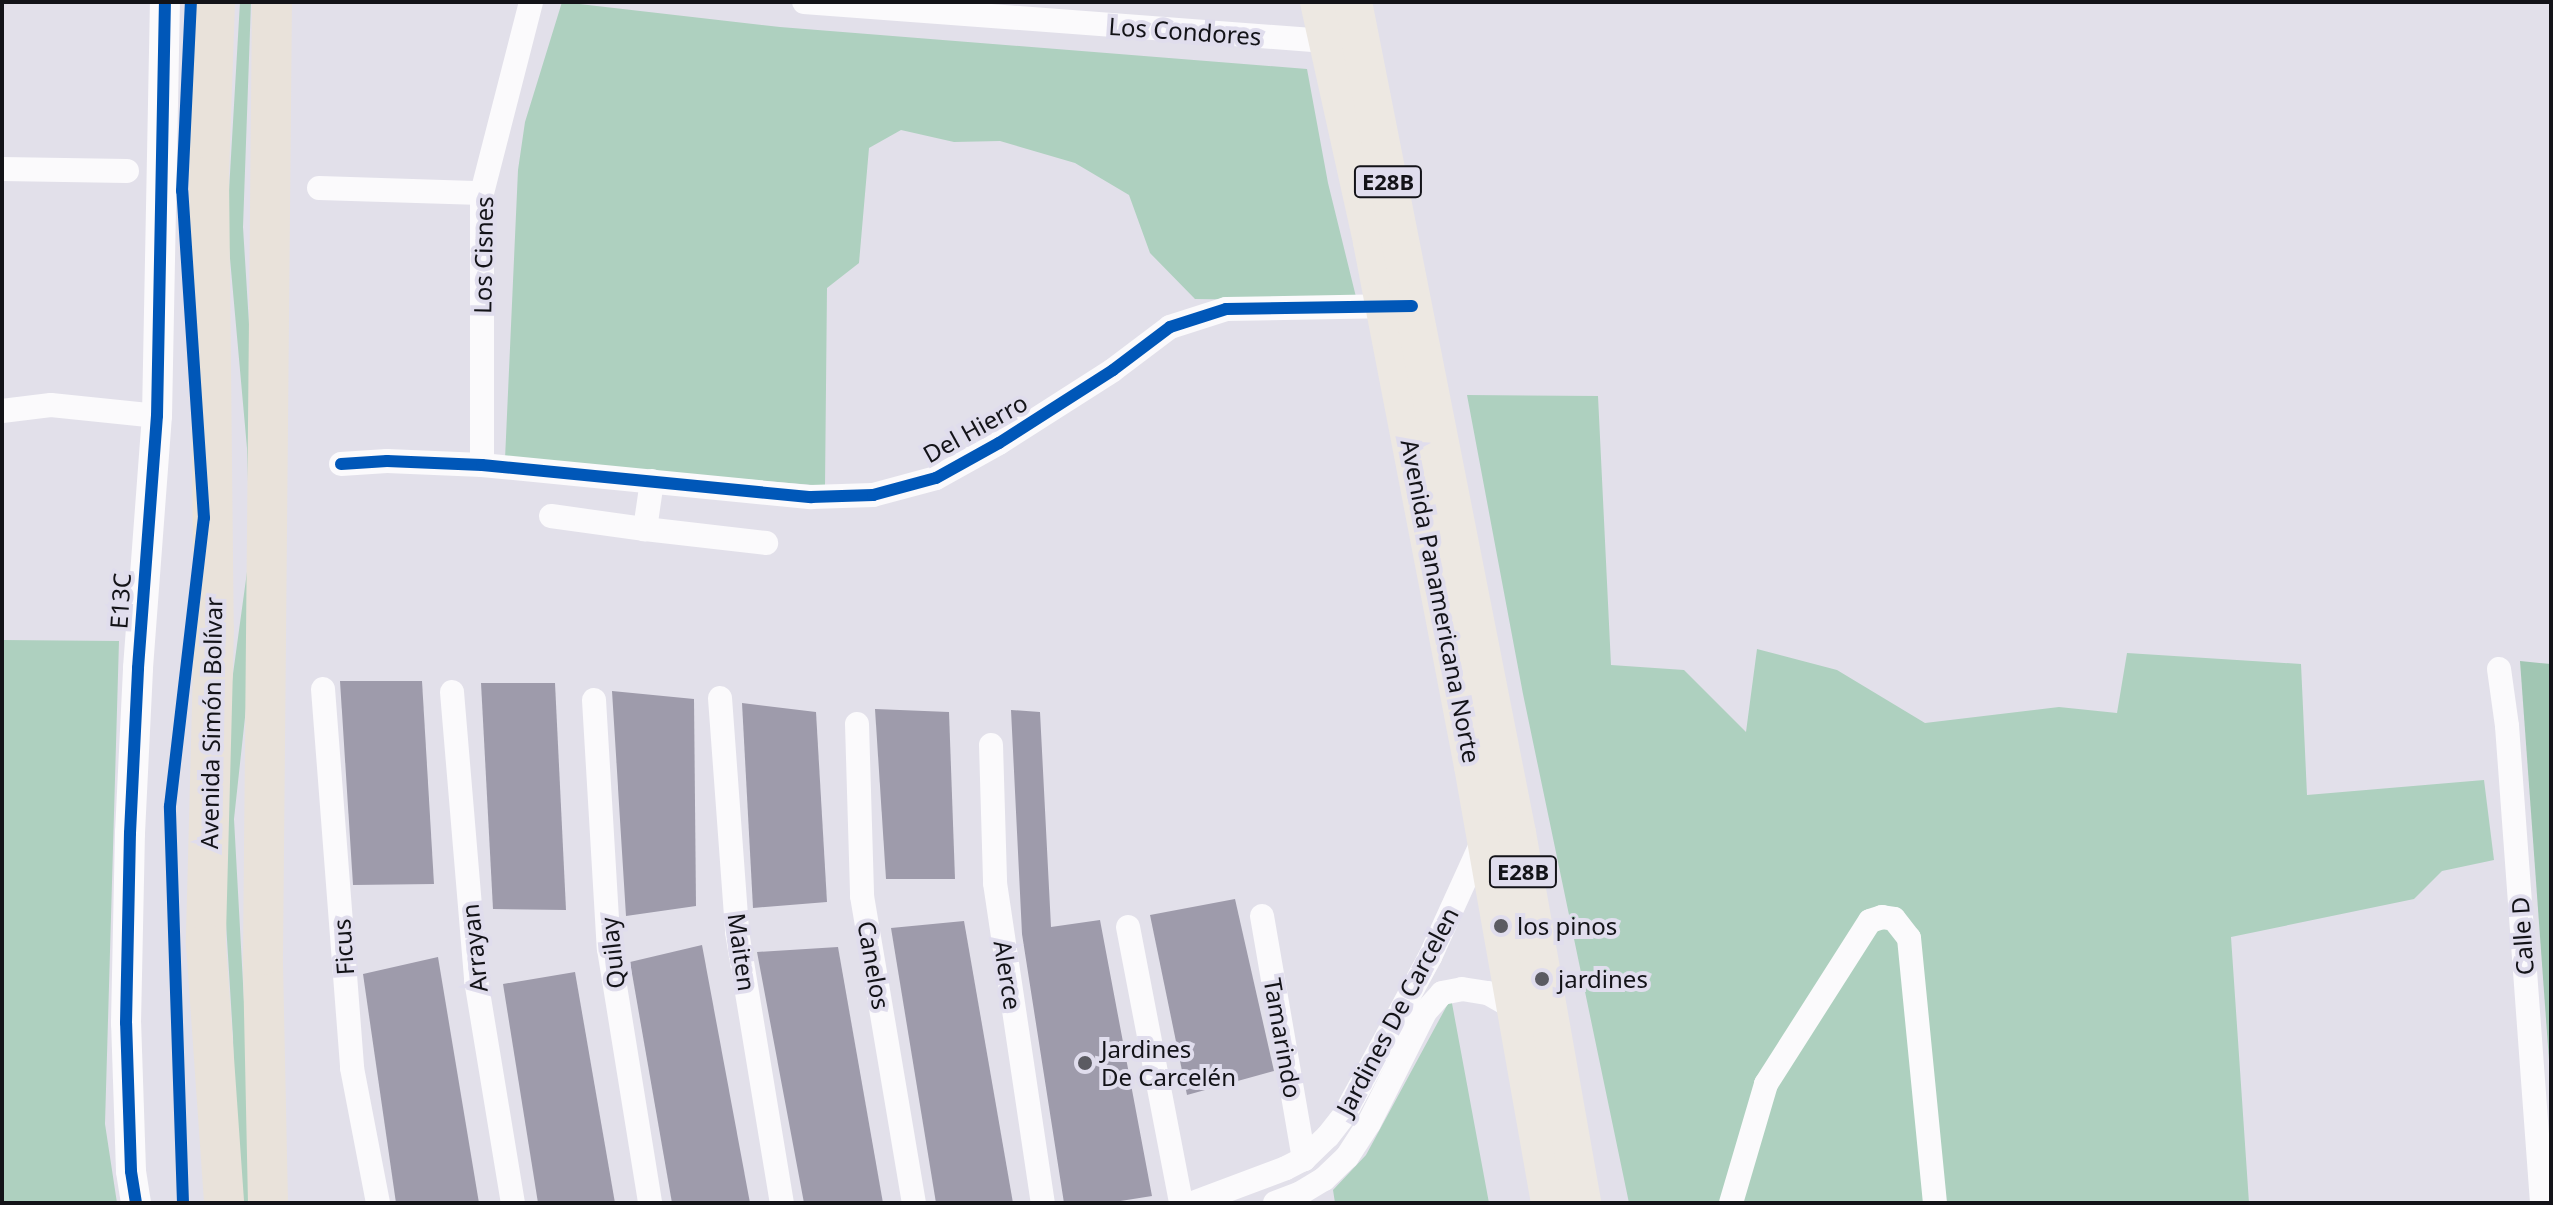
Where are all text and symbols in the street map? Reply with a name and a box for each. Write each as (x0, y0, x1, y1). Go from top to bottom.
street label: Los Condores (1108, 11, 1262, 51)
road number: E28B (1352, 164, 1424, 200)
street label: Los Cisnes (468, 196, 498, 314)
street label: Del Hierro (918, 388, 1032, 468)
street label: Avenida Panamericana Norte (1395, 437, 1487, 765)
street label: E13C (104, 572, 136, 630)
street label: Avenida Simón Bolívar (194, 597, 228, 849)
road number: E28B (1487, 854, 1559, 890)
street label: Calle D (2505, 896, 2539, 976)
street label: Arrayan (455, 902, 493, 994)
street label: Jardines De Carcelen (1330, 902, 1464, 1120)
street label: Maiten (722, 911, 762, 993)
place label: los pinos (1517, 912, 1617, 940)
street label: Quilay (594, 916, 630, 990)
marker: los pinos (1492, 917, 1510, 935)
street label: Ficus (327, 918, 359, 976)
street label: Canelos (852, 919, 896, 1011)
street label: Alerce (988, 938, 1028, 1012)
place label: jardines (1558, 965, 1648, 993)
marker: jardines (1533, 970, 1551, 988)
street label: Tamarindo (1258, 976, 1308, 1100)
place label: Jardines De Carcelén (1101, 1035, 1236, 1091)
marker: Jardines De Carcelén (1076, 1054, 1094, 1072)

